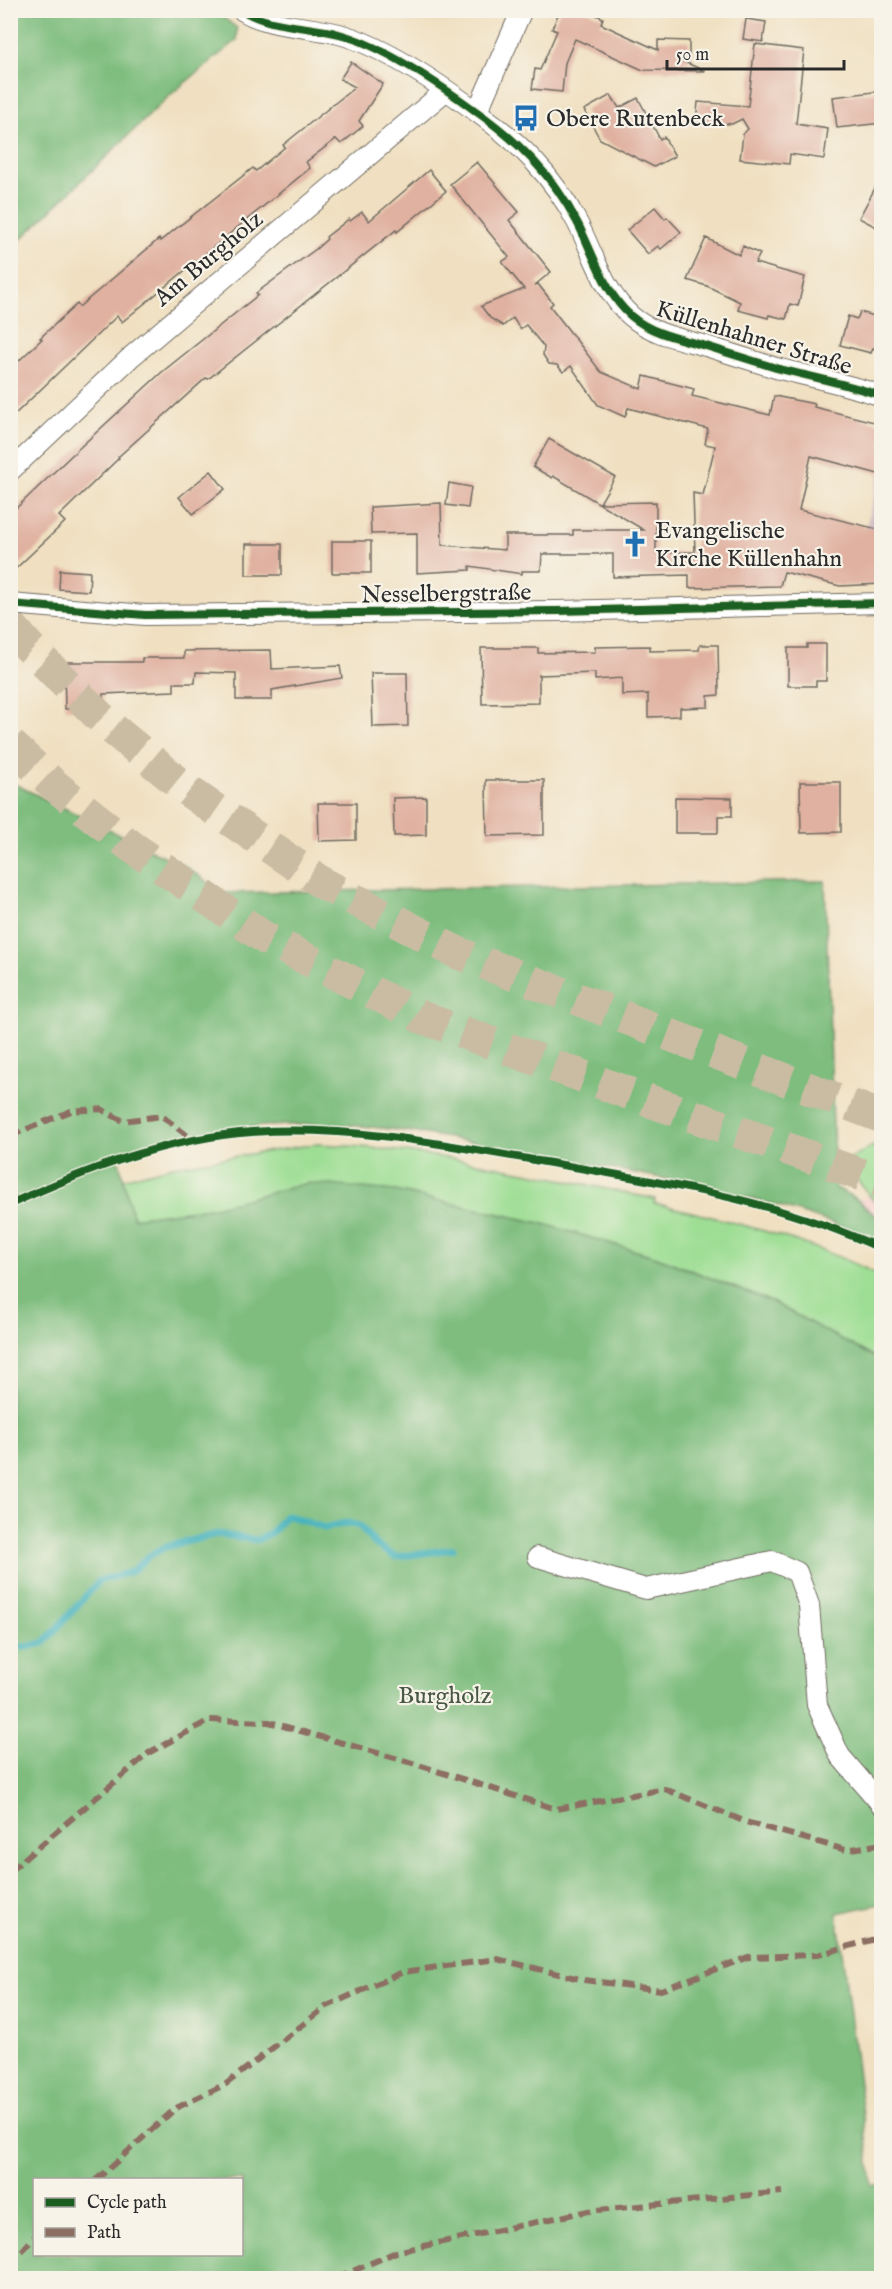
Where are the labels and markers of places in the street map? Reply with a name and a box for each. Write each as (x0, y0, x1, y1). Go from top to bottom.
bus stop icon: Obere Rutenbeck (511, 103, 541, 133)
place label: Obere Rutenbeck (546, 104, 725, 135)
place label: Evangelische Kirche Küllenhahn (655, 516, 842, 575)
church icon: Evangelische Kirche Küllenhahn (620, 529, 650, 559)

